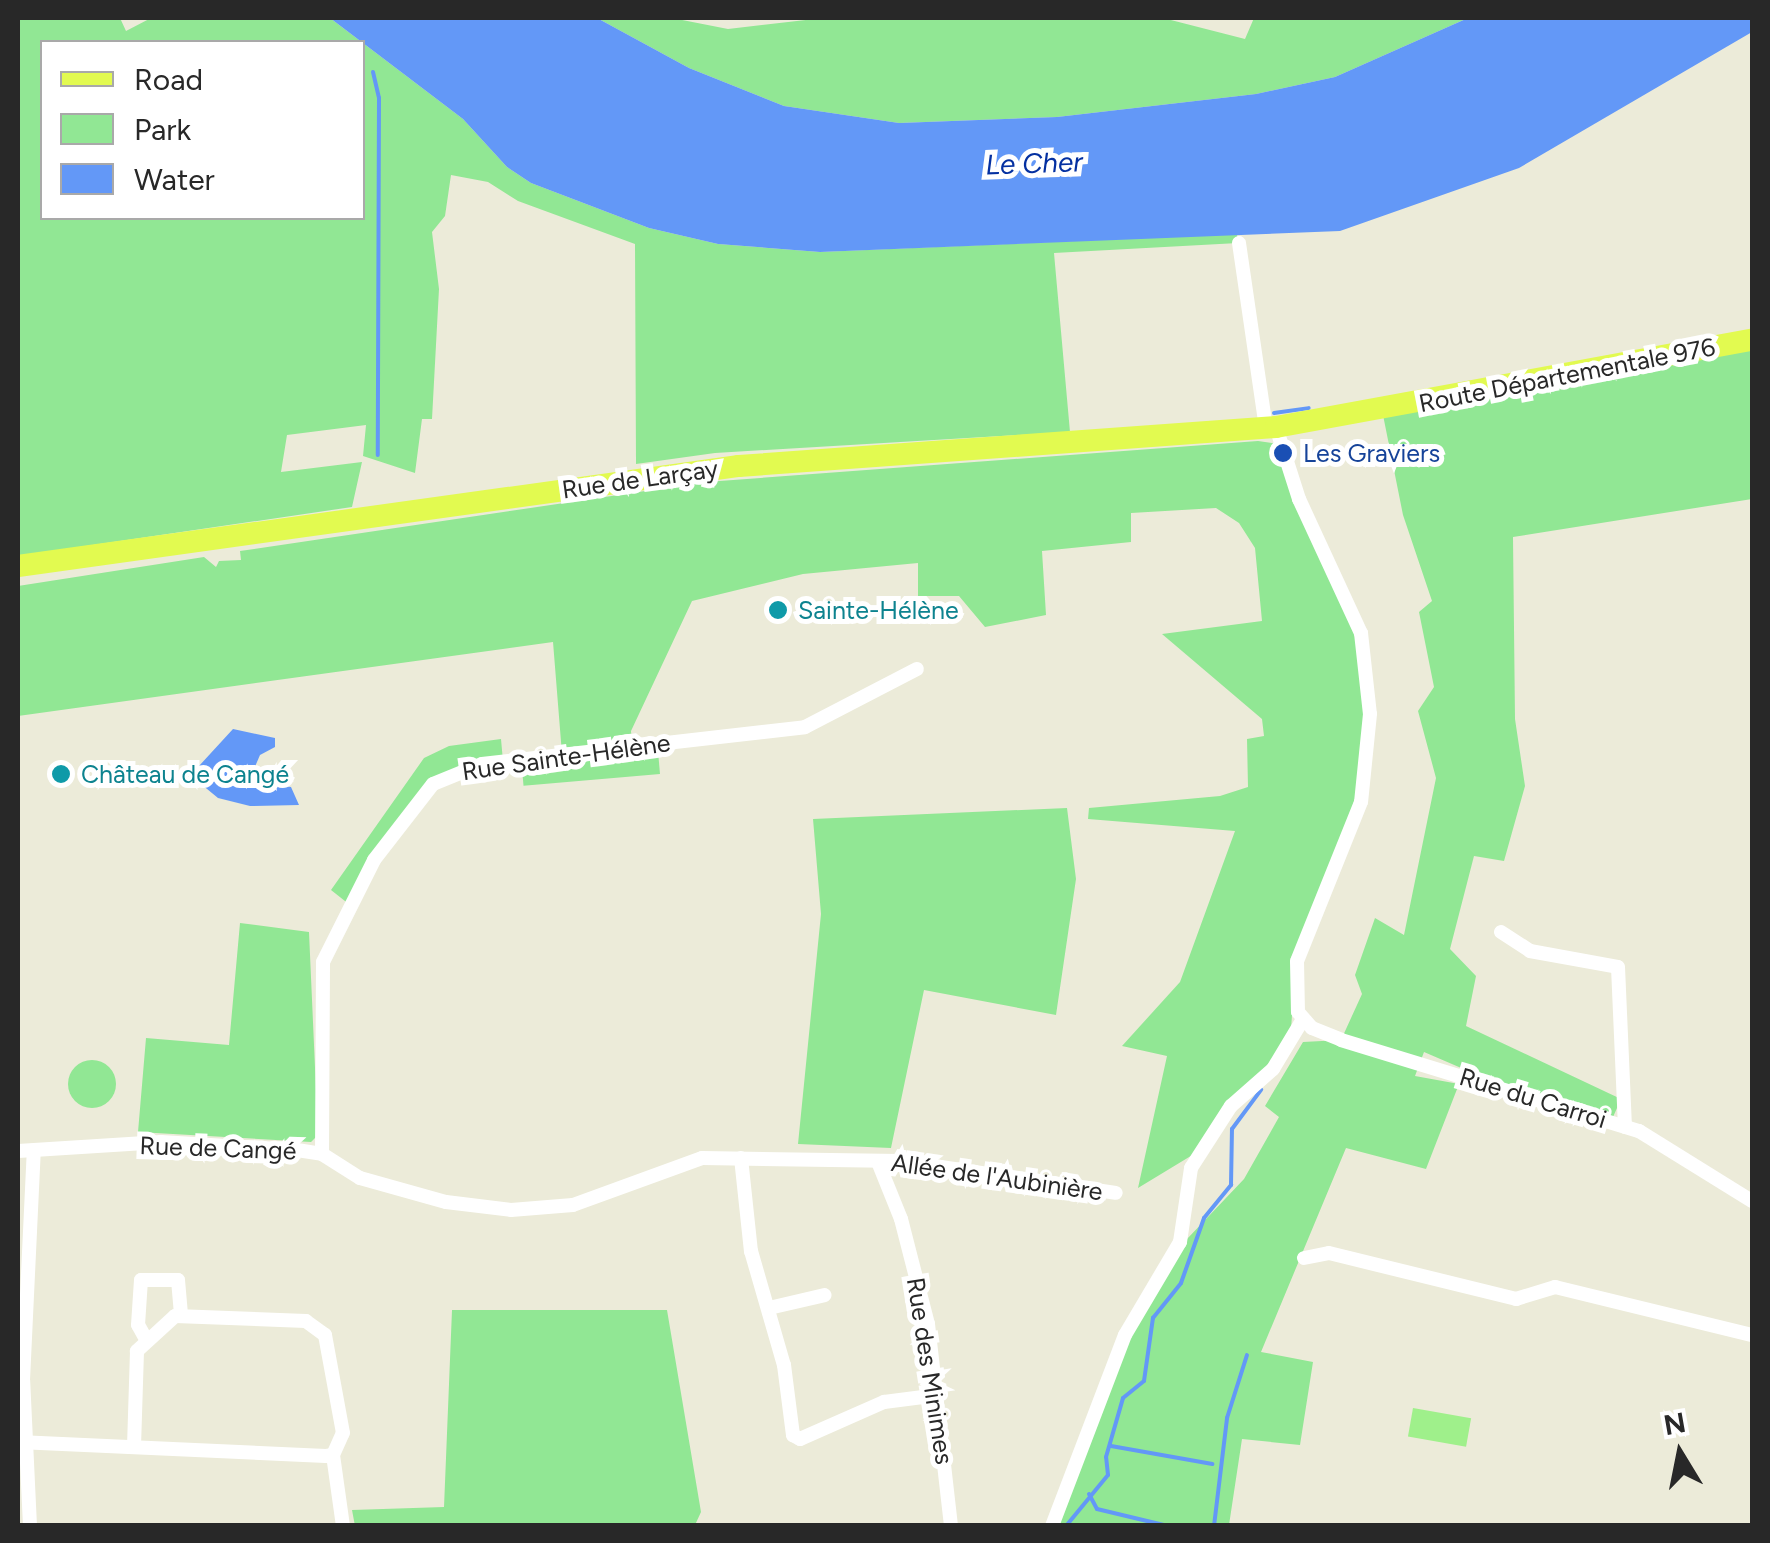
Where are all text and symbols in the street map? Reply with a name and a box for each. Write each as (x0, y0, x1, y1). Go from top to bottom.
legend (40, 40, 365, 220)
text: Road (134, 61, 203, 98)
text: Park (134, 111, 191, 148)
water label: Le Cher (985, 145, 1083, 181)
text: Water (134, 161, 215, 198)
street label: Route Départementale 976 (1416, 332, 1718, 418)
place label: Les Graviers (1303, 438, 1440, 468)
marker: Les Graviers (1272, 442, 1294, 464)
street label: Rue de Larçay (560, 453, 720, 505)
place label: Sainte-Hélène (798, 595, 959, 625)
marker: Sainte-Hélène (767, 599, 789, 621)
street label: Rue Sainte-Hélène (460, 728, 672, 786)
place label: Château de Cangé (81, 759, 289, 789)
marker: Château de Cangé (50, 763, 72, 785)
street label: Rue du Carroi (1456, 1061, 1610, 1135)
street label: Rue de Cangé (139, 1130, 297, 1166)
street label: Allée de l'Aubinière (889, 1147, 1105, 1207)
street label: Rue des Minimes (900, 1275, 960, 1467)
north arrow (1630, 1403, 1730, 1503)
text: N (1661, 1405, 1688, 1442)

